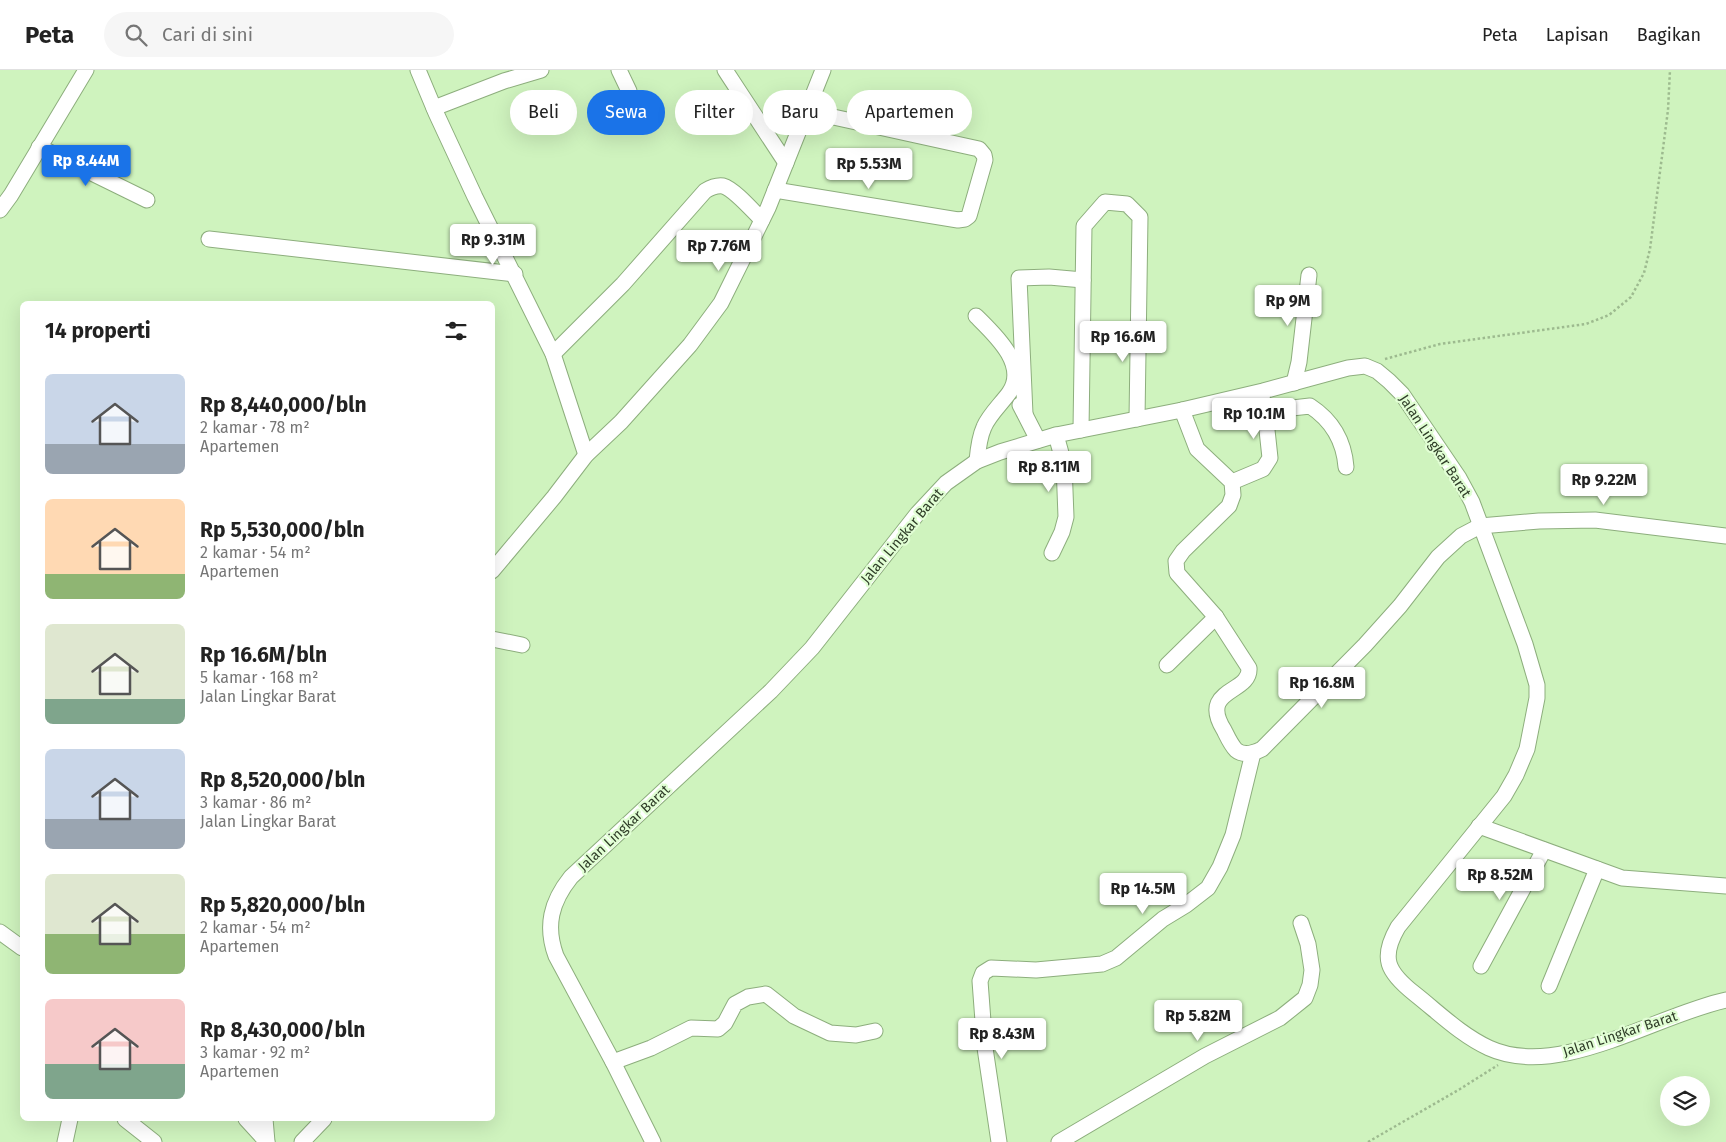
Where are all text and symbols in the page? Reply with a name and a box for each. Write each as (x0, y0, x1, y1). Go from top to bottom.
search box (104, 12, 454, 57)
text: Peta (25, 21, 74, 49)
icon: search (122, 21, 150, 49)
text: Cari di sini (162, 23, 253, 46)
text: Peta (1482, 24, 1518, 46)
text: Lapisan (1546, 24, 1609, 46)
text: Bagikan (1637, 24, 1701, 46)
chip: Beli (510, 90, 577, 135)
chip: Sewa (587, 90, 665, 135)
chip: Filter (675, 90, 753, 135)
chip: Baru (763, 90, 837, 135)
chip: Apartemen (847, 90, 972, 135)
pin: Rp 8.44M (34, 144, 138, 187)
pin: Rp 5.53M (817, 148, 921, 190)
text: Rp 8.44M (53, 151, 119, 170)
text: Rp 5.53M (836, 154, 902, 173)
pin: Rp 9.31M (441, 224, 545, 266)
text: Rp 9.31M (461, 230, 525, 249)
pin: Rp 7.76M (667, 230, 771, 272)
text: Rp 7.76M (687, 236, 751, 255)
pin: Rp 9M (1253, 284, 1323, 327)
text: Rp 9M (1266, 291, 1310, 310)
icon: filters (442, 317, 470, 345)
text: 14 properti (45, 318, 151, 344)
pin: Rp 16.6M (1071, 320, 1175, 363)
text: Rp 16.6M (1091, 327, 1155, 346)
street label: Jalan Lingkar Barat (1395, 391, 1475, 501)
text: Rp 8,440,000/bln (200, 392, 367, 418)
icon: home (85, 394, 145, 454)
pin: Rp 10.1M (1202, 398, 1306, 440)
text: Rp 10.1M (1223, 404, 1285, 423)
text: 2 kamar · 78 m² (200, 418, 310, 437)
text: Apartemen (200, 437, 279, 456)
pin: Rp 8.11M (997, 450, 1101, 493)
text: Rp 8.11M (1018, 457, 1080, 476)
pin: Rp 9.22M (1552, 464, 1656, 506)
text: Rp 9.22M (1571, 470, 1637, 489)
street label: Jalan Lingkar Barat (857, 484, 947, 587)
text: Rp 5,530,000/bln (200, 517, 365, 543)
icon: home (85, 519, 145, 579)
text: 2 kamar · 54 m² (200, 543, 311, 562)
text: Apartemen (200, 562, 279, 581)
text: Rp 16.6M/bln (200, 642, 327, 668)
icon: home (85, 644, 145, 704)
pin: Rp 16.8M (1270, 666, 1374, 709)
text: 5 kamar · 168 m² (200, 668, 318, 687)
text: Rp 16.8M (1289, 673, 1355, 692)
text: Jalan Lingkar Barat (200, 687, 336, 706)
text: Rp 8,520,000/bln (200, 767, 365, 793)
icon: home (85, 769, 145, 829)
street label: Jalan Lingkar Barat (575, 781, 674, 875)
text: 3 kamar · 86 m² (200, 793, 311, 812)
text: Jalan Lingkar Barat (200, 812, 336, 831)
pin: Rp 8.52M (1448, 858, 1552, 901)
text: Rp 8.52M (1467, 865, 1533, 884)
pin: Rp 14.5M (1091, 872, 1195, 915)
text: Rp 14.5M (1111, 879, 1175, 898)
text: Rp 5,820,000/bln (200, 892, 365, 918)
icon: home (85, 894, 145, 954)
text: 2 kamar · 54 m² (200, 918, 311, 937)
text: Apartemen (200, 937, 279, 956)
pin: Rp 5.82M (1146, 1000, 1250, 1042)
text: Rp 5.82M (1165, 1006, 1231, 1025)
street label: Jalan Lingkar Barat (1561, 1007, 1680, 1060)
text: Rp 8,430,000/bln (200, 1017, 365, 1043)
pin: Rp 8.43M (950, 1018, 1054, 1060)
icon: home (85, 1019, 145, 1079)
text: Rp 8.43M (969, 1024, 1035, 1043)
text: 3 kamar · 92 m² (200, 1043, 310, 1062)
text: Apartemen (200, 1062, 279, 1081)
map controls (1660, 1076, 1710, 1126)
button: layers (1660, 1076, 1710, 1126)

